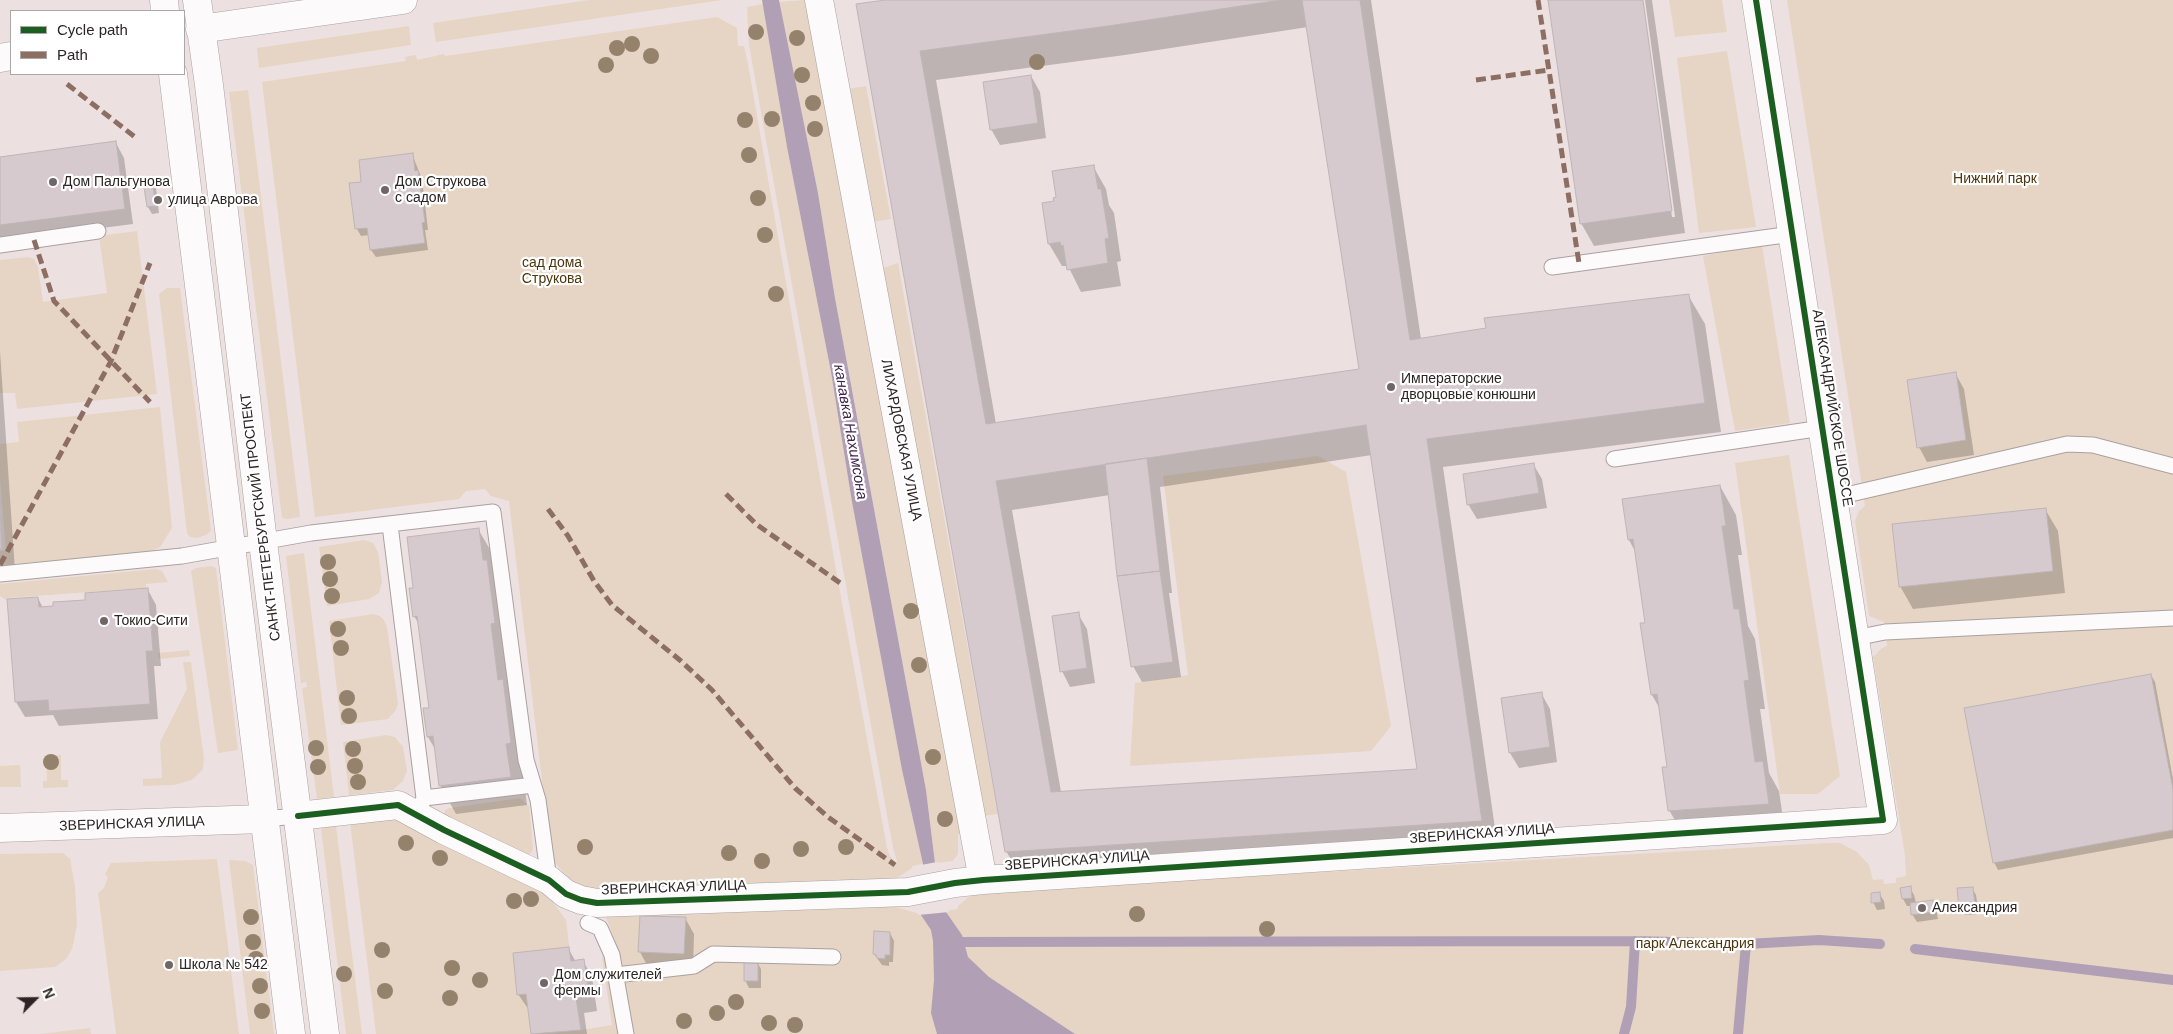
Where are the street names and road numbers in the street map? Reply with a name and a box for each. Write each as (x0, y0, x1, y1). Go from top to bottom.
street label: АЛЕКСАНДРИЙСКОЕ ШОССЕ (1808, 308, 1856, 508)
street label: ЛИХАРДОВСКАЯ УЛИЦА (877, 358, 925, 522)
street label: САНКТ-ПЕТЕРБУРГСКИЙ ПРОСПЕКТ (237, 392, 285, 642)
street label: ЗВЕРИНСКАЯ УЛИЦА (59, 813, 205, 835)
street label: ЗВЕРИНСКАЯ УЛИЦА (1409, 821, 1555, 847)
street label: ЗВЕРИНСКАЯ УЛИЦА (1004, 848, 1150, 874)
street label: ЗВЕРИНСКАЯ УЛИЦА (601, 877, 747, 899)

